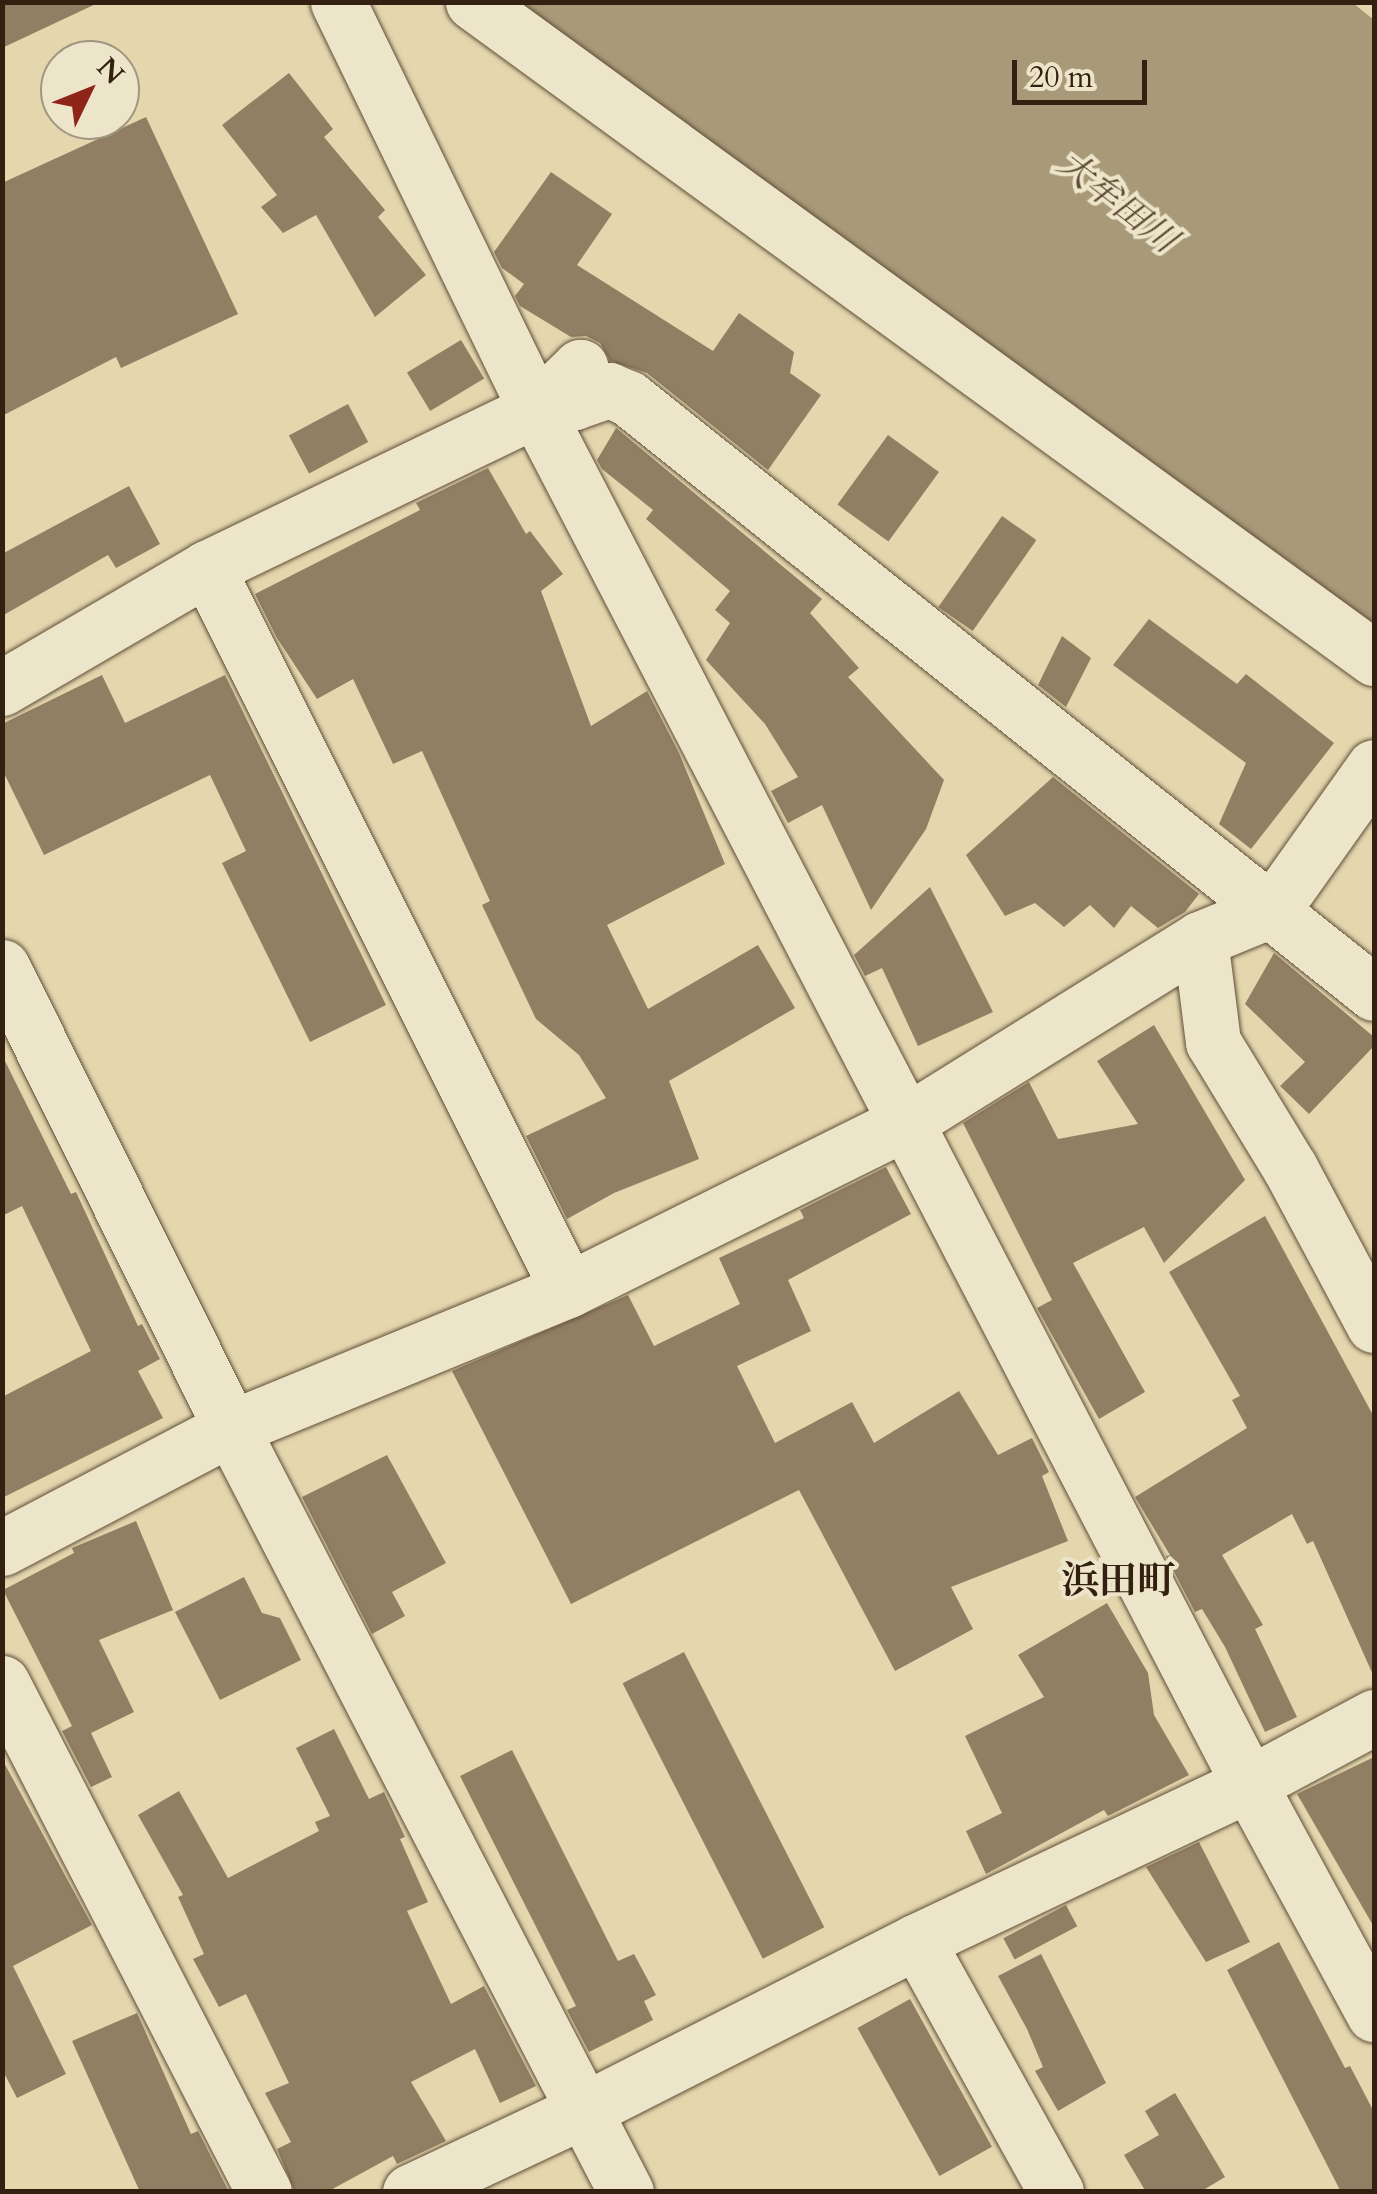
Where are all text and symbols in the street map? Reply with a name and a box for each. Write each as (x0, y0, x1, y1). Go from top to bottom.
north arrow (40, 40, 140, 140)
scale bar (1017, 40, 1152, 102)
text: N (88, 49, 133, 93)
text: 20 m (1029, 57, 1093, 98)
water label: 大牟田川 (1049, 142, 1185, 262)
district label: 浜田町 (1061, 1559, 1175, 1605)

